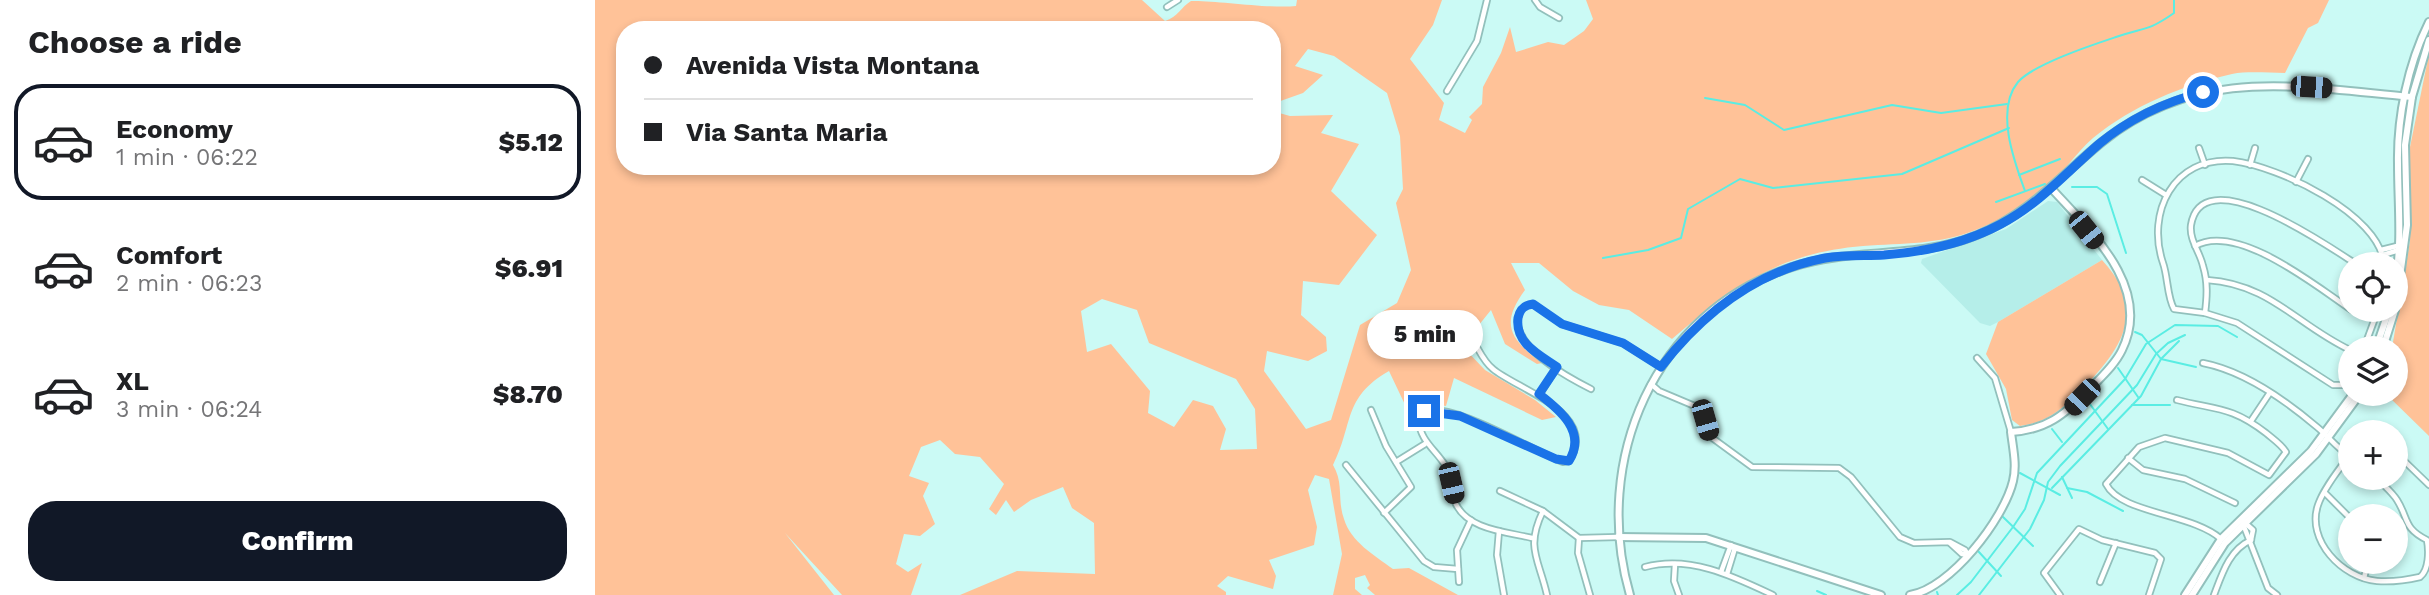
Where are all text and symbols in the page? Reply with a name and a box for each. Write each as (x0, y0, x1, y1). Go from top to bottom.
text: Choose a ride (28, 23, 242, 61)
text: Avenida Vista Montana (686, 50, 979, 80)
car (2290, 75, 2333, 99)
route start (2187, 76, 2219, 108)
icon: car (32, 111, 95, 174)
text: Economy (116, 114, 233, 144)
text: Via Santa Maria (686, 117, 888, 147)
text: $5.12 (498, 127, 563, 157)
text: 1 min · 06:22 (116, 144, 258, 171)
car (2065, 207, 2108, 253)
icon: car (32, 237, 95, 300)
text: Comfort (116, 240, 222, 270)
map controls (2338, 252, 2408, 574)
button: locate (2338, 252, 2408, 322)
text: $6.91 (495, 253, 563, 283)
text: 2 min · 06:23 (116, 270, 262, 297)
callout: 5 min (1366, 310, 1482, 358)
text: 5 min (1394, 321, 1456, 348)
button: layers (2338, 336, 2408, 406)
icon: car (32, 363, 95, 426)
text: XL (116, 366, 149, 396)
car (2060, 375, 2105, 419)
text: $8.70 (493, 379, 563, 409)
route end (1408, 395, 1440, 427)
text: 3 min · 06:24 (116, 396, 262, 423)
car (1690, 397, 1721, 443)
button: + (2338, 420, 2408, 490)
car (1437, 460, 1466, 506)
button: Confirm (28, 501, 567, 581)
button: − (2338, 504, 2408, 574)

